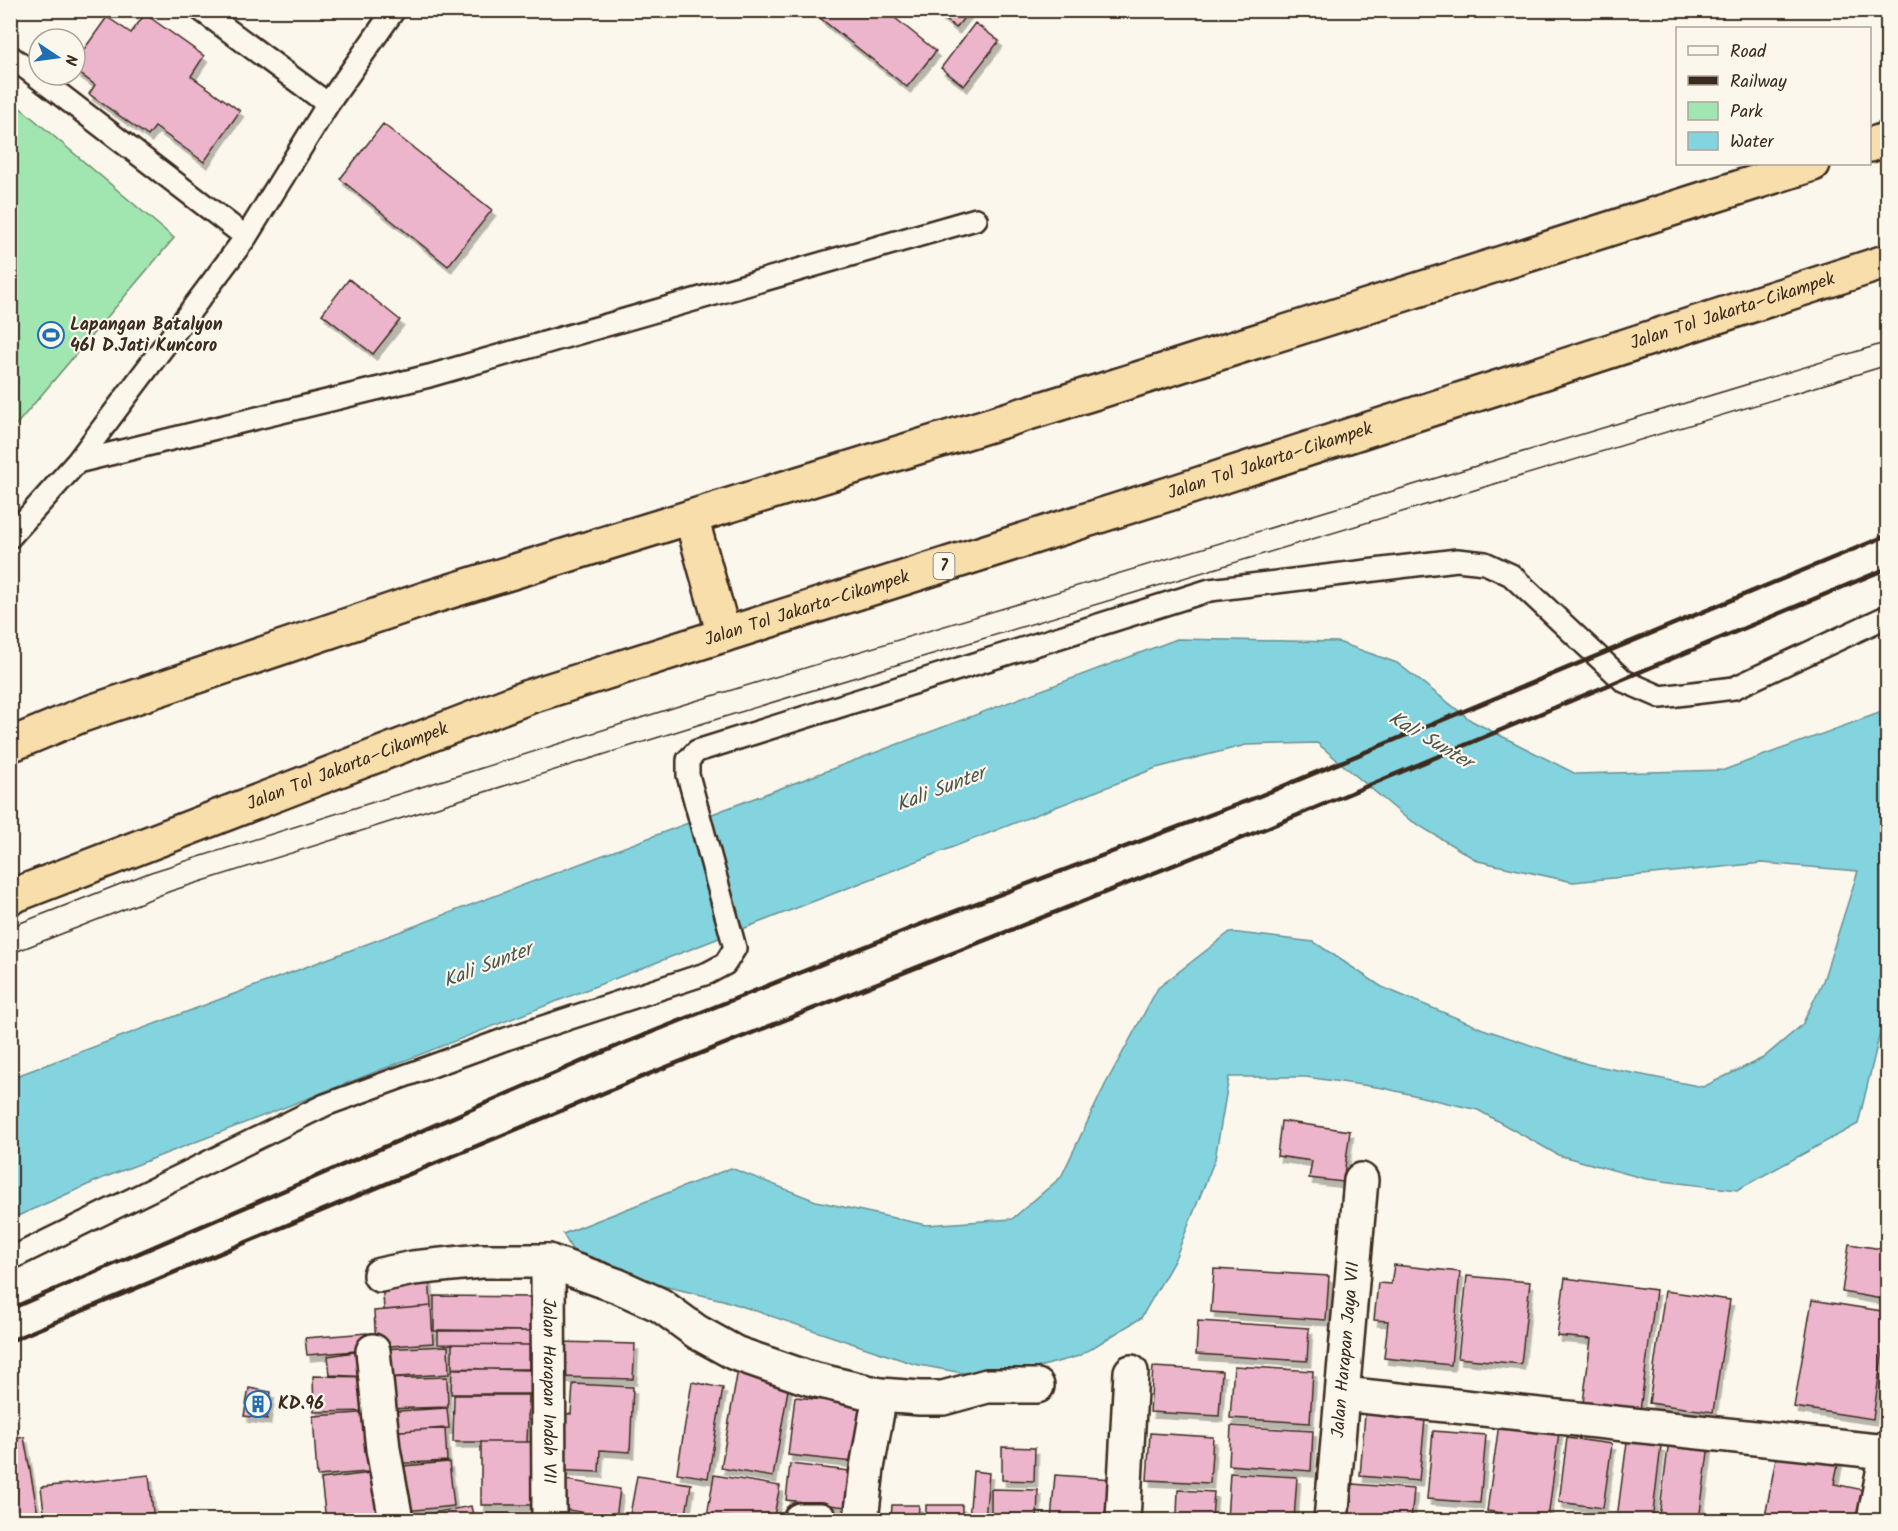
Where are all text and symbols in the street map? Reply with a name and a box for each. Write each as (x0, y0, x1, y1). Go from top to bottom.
north arrow (27, 27, 87, 87)
legend (1676, 27, 1871, 165)
text: Road (1730, 38, 1767, 67)
text: N (57, 52, 83, 68)
text: Railway (1730, 68, 1787, 97)
text: Park (1730, 98, 1763, 127)
text: Water (1730, 128, 1775, 157)
street label: Jalan Tol Jakarta–Cikampek (1626, 264, 1839, 358)
place label: Lapangan Batalyon 461 D.Jati Kuncoro (70, 311, 223, 361)
sports icon: Lapangan Batalyon 461 D.Jati Kuncoro (36, 320, 66, 350)
street label: Jalan Tol Jakarta–Cikampek (1164, 414, 1377, 508)
road number: 7 (934, 553, 954, 579)
street label: Jalan Tol Jakarta–Cikampek (701, 562, 914, 655)
water label: Kali Sunter (1382, 703, 1482, 781)
street label: Jalan Tol Jakarta–Cikampek (243, 714, 453, 819)
water label: Kali Sunter (892, 757, 994, 822)
water label: Kali Sunter (439, 933, 541, 998)
street label: Jalan Harapan Jaya VII (1324, 1260, 1368, 1439)
street label: Jalan Harapan Indah VII (534, 1298, 563, 1484)
building icon: KD.96 (243, 1389, 273, 1419)
place label: KD.96 (278, 1390, 324, 1419)

